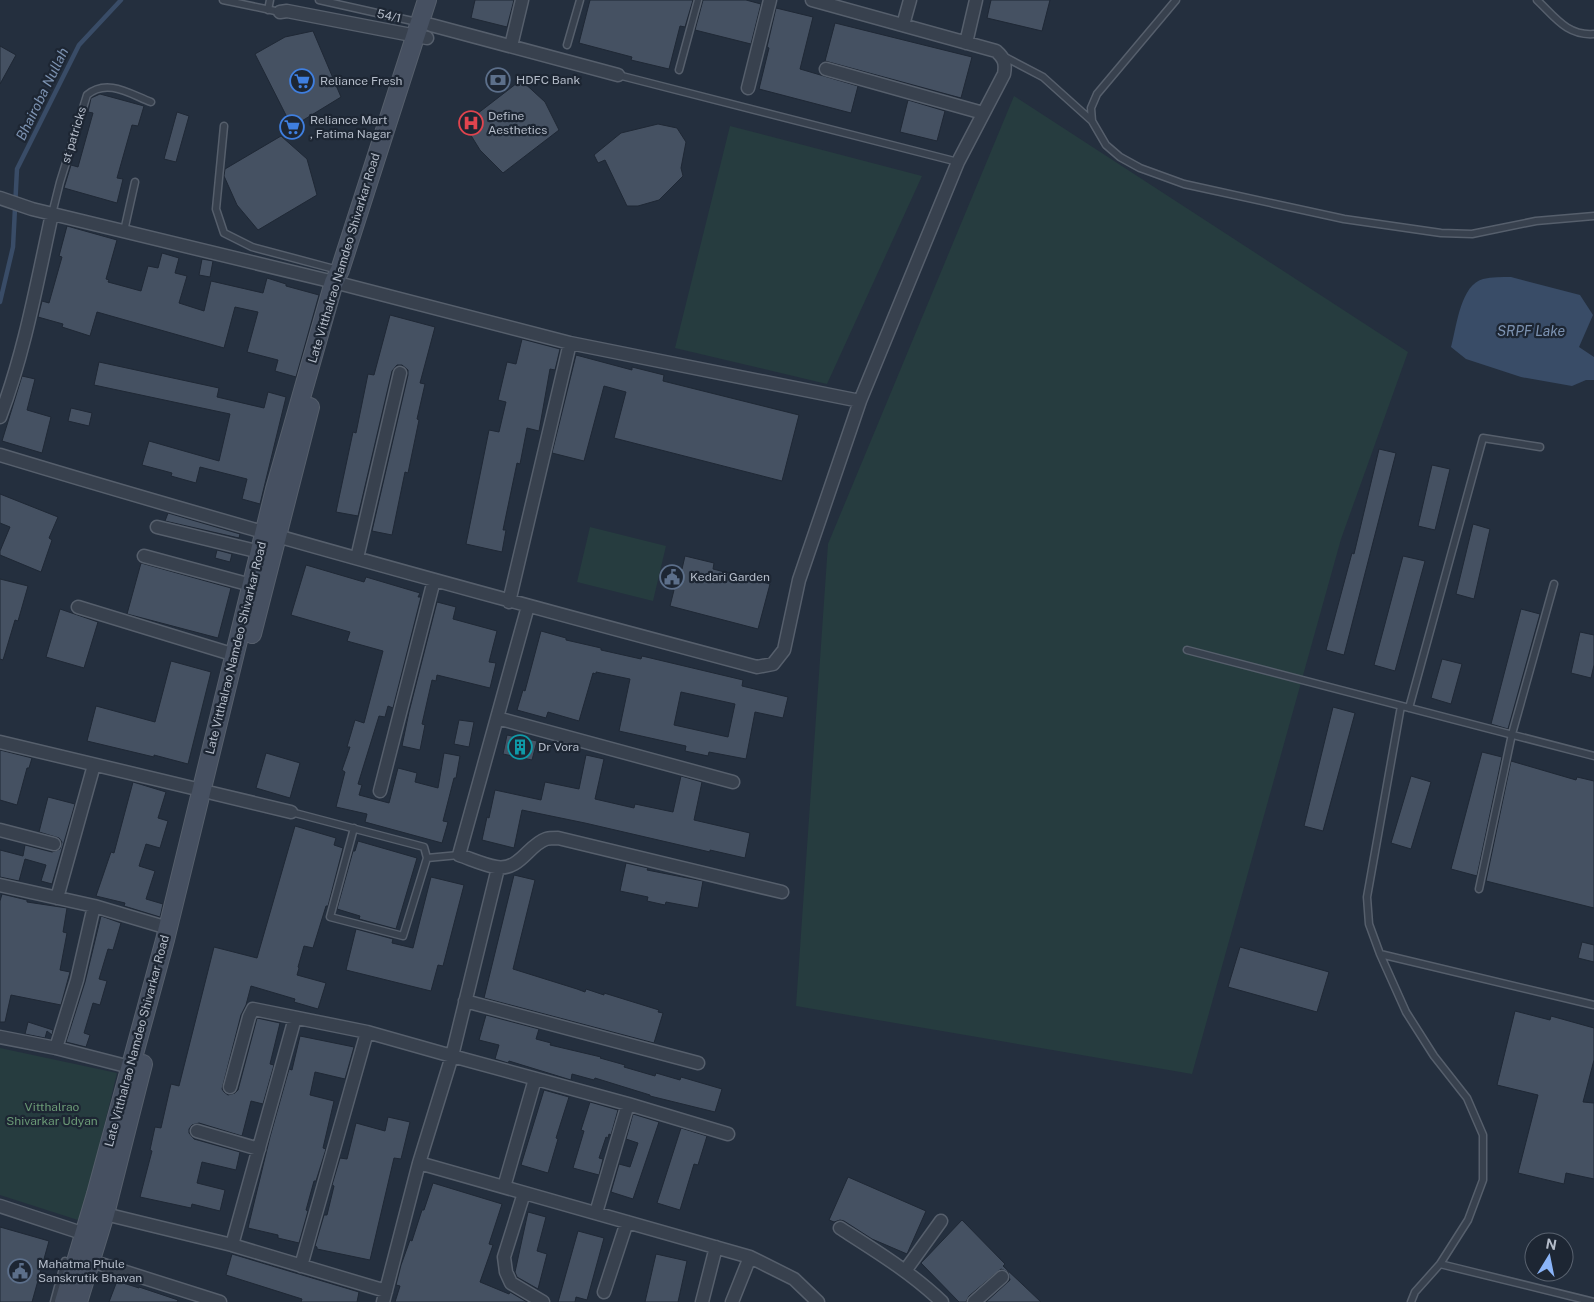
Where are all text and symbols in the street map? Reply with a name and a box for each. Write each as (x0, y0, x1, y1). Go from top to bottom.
street label: 54/1 (376, 6, 402, 26)
water label: Bhairoba Nullah (13, 45, 71, 143)
bank icon: HDFC Bank (485, 67, 511, 93)
supermarket icon: Reliance Fresh (289, 68, 315, 94)
place label: HDFC Bank (516, 73, 580, 87)
place label: Reliance Fresh (320, 74, 402, 88)
street label: st patricks (59, 105, 89, 165)
place label: Define Aesthetics (488, 109, 547, 137)
hospital icon: Define Aesthetics (458, 110, 484, 136)
place label: Reliance Mart , Fatima Nagar (310, 113, 391, 141)
supermarket icon: Reliance Mart , Fatima Nagar (279, 114, 305, 140)
street label: Late Vitthalrao Namdeo Shivarkar Road (305, 151, 383, 365)
water label: SRPF Lake (1497, 323, 1565, 339)
street label: Late Vitthalrao Namdeo Shivarkar Road (203, 540, 269, 756)
public building icon: Kedari Garden (659, 564, 685, 590)
place label: Kedari Garden (690, 570, 770, 584)
building icon: Dr Vora (507, 734, 533, 760)
place label: Dr Vora (538, 740, 579, 754)
street label: Late Vitthalrao Namdeo Shivarkar Road (102, 934, 172, 1148)
park label: Vitthalrao Shivarkar Udyan (6, 1100, 98, 1128)
north arrow (1524, 1232, 1574, 1282)
text: N (1544, 1235, 1558, 1253)
place label: Mahatma Phule Sanskrutik Bhavan (38, 1257, 142, 1285)
public building icon: Mahatma Phule Sanskrutik Bhavan (7, 1258, 33, 1284)

